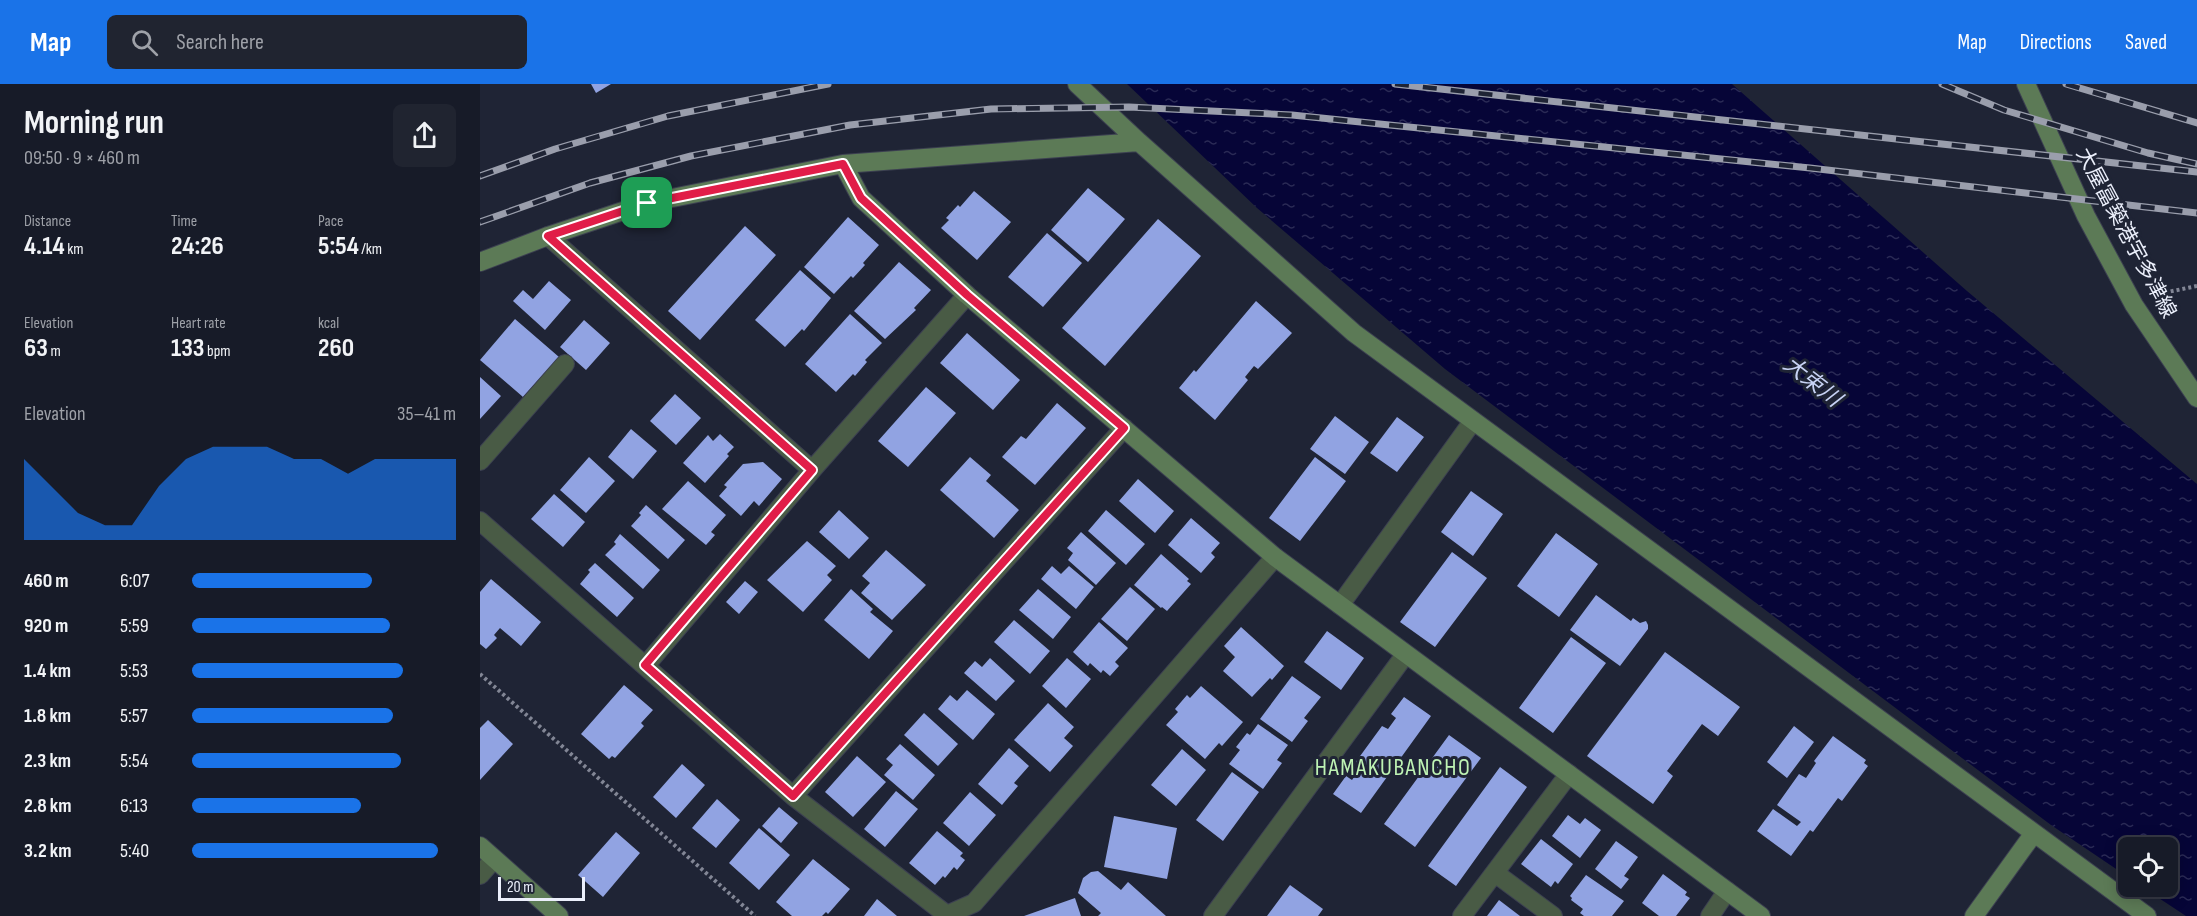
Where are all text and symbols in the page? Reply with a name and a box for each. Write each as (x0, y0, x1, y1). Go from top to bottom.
search box (107, 15, 527, 69)
text: Map (30, 26, 71, 59)
icon: search (128, 26, 161, 59)
text: Search here (176, 29, 264, 56)
text: Map (1957, 30, 1987, 55)
text: Directions (2020, 30, 2092, 55)
text: Saved (2125, 30, 2167, 55)
text: Morning run (24, 103, 164, 143)
button: share (393, 104, 456, 167)
street label: 大屋冨築港宇多津線 (2071, 144, 2181, 322)
text: 09:50 · 9 × 460 m (24, 146, 140, 170)
pin (621, 177, 672, 228)
icon: arrive (630, 186, 663, 219)
text: Distance (24, 212, 71, 231)
text: Time (171, 212, 197, 231)
text: Pace (318, 212, 343, 231)
text: 4.14 (24, 231, 65, 262)
text: 24:26 (171, 231, 224, 262)
text: 5:54 (318, 231, 359, 262)
text: km (65, 240, 84, 259)
text: /km (359, 240, 382, 259)
text: Elevation (24, 314, 73, 333)
text: Heart rate (171, 314, 226, 333)
text: kcal (318, 314, 339, 333)
text: 63 (24, 333, 48, 364)
text: 133 (171, 333, 205, 364)
text: 260 (318, 333, 354, 364)
text: m (48, 342, 61, 361)
text: bpm (205, 342, 231, 361)
water label: 大束川 (1778, 351, 1848, 414)
text: Elevation (24, 402, 86, 426)
text: 35–41 m (397, 402, 456, 426)
text: 460 m (24, 569, 69, 593)
text: 6:07 (120, 569, 149, 593)
text: 920 m (24, 614, 68, 638)
text: 5:59 (120, 614, 149, 638)
text: 1.4 km (24, 659, 71, 683)
text: 5:53 (120, 659, 148, 683)
text: 1.8 km (24, 704, 71, 728)
text: 5:57 (120, 704, 148, 728)
text: 2.3 km (24, 749, 71, 773)
text: 5:54 (120, 749, 148, 773)
district label: HAMAKUBANCHO (1315, 753, 1471, 782)
text: 2.8 km (24, 794, 72, 818)
text: 6:13 (120, 794, 148, 818)
map controls (2118, 837, 2178, 897)
button: locate (2118, 837, 2178, 897)
text: 3.2 km (24, 839, 72, 863)
text: 5:40 (120, 839, 149, 863)
scale bar (498, 874, 585, 902)
text: 20 m (507, 878, 534, 897)

